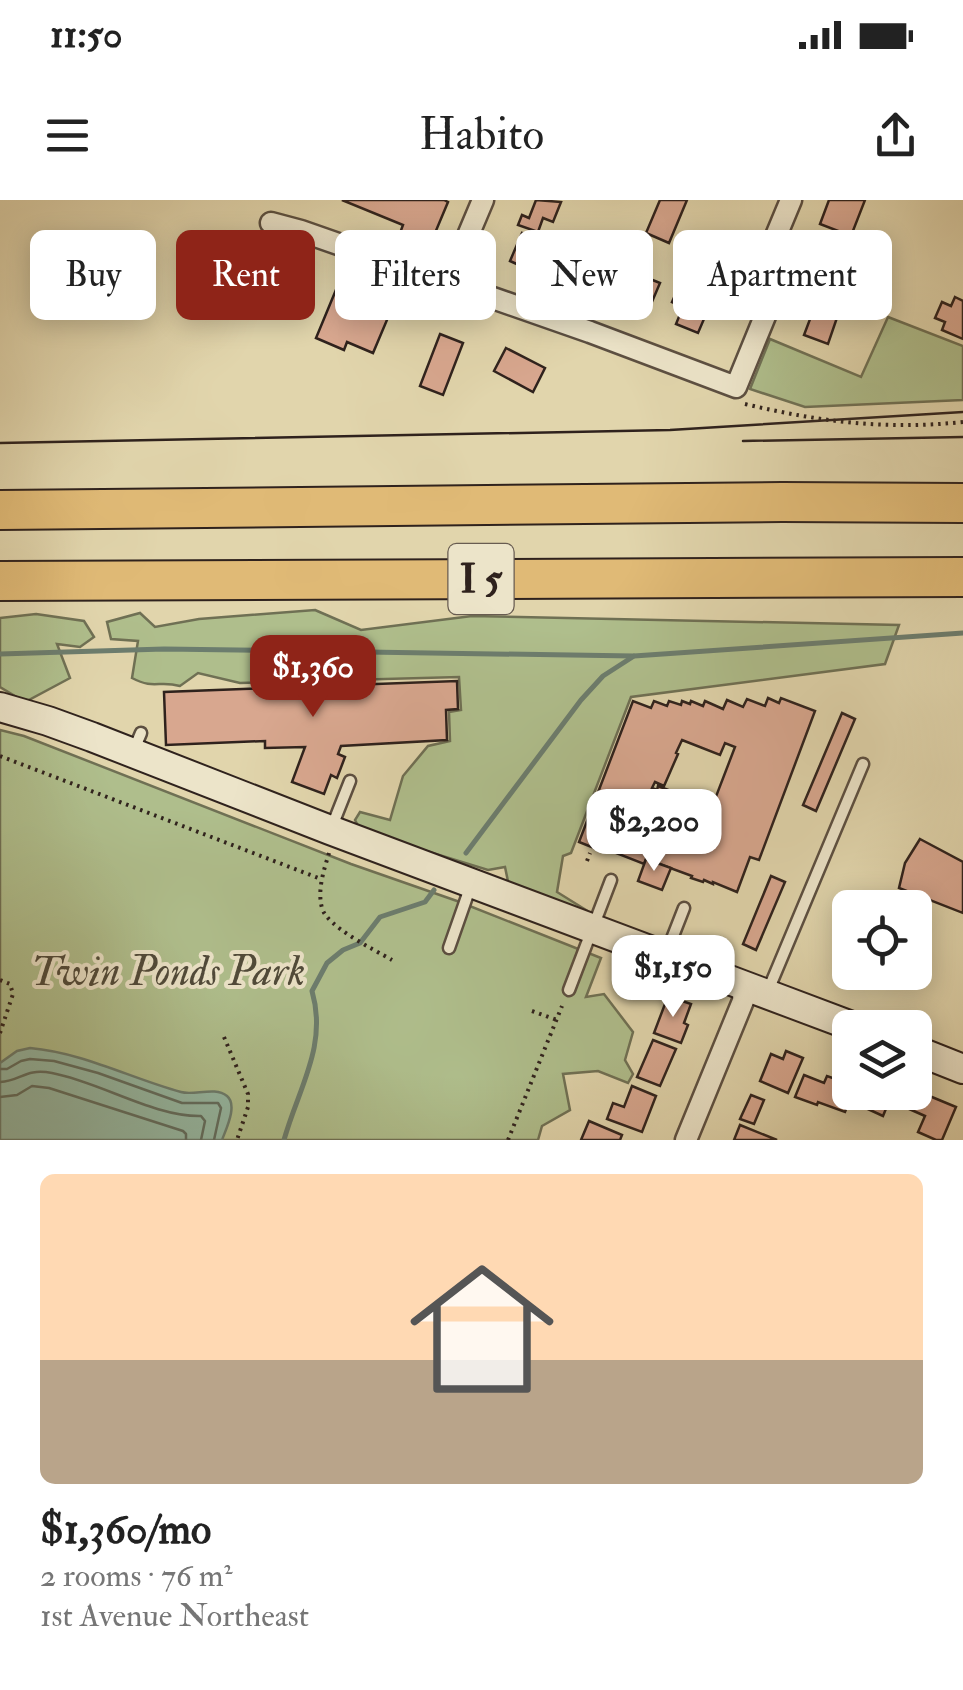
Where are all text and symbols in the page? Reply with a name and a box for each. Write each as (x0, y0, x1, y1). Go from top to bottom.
text: 11:50 (50, 11, 122, 59)
text: Habito (419, 107, 544, 163)
icon: menu (40, 108, 95, 163)
icon: share (868, 108, 923, 163)
chip: Buy (30, 230, 156, 320)
chip: Rent (176, 230, 315, 320)
chip: Filters (335, 230, 496, 320)
chip: New (516, 230, 653, 320)
chip: Apartment (673, 230, 892, 320)
road number: I 5 (448, 544, 514, 614)
pin: $1,360 (232, 635, 394, 720)
text: $1,360 (272, 647, 354, 687)
pin: $2,200 (573, 789, 735, 874)
text: $2,200 (609, 801, 699, 841)
map controls (832, 890, 932, 1110)
button: locate (832, 890, 932, 990)
pin: $1,150 (592, 935, 754, 1020)
park label: Twin Ponds Park (31, 946, 305, 998)
text: $1,150 (634, 947, 712, 987)
button: layers (832, 1010, 932, 1110)
icon: home (392, 1239, 572, 1419)
text: $1,360/mo (40, 1504, 211, 1556)
text: 2 rooms · 76 m² (40, 1556, 233, 1596)
text: 1st Avenue Northeast (40, 1596, 309, 1636)

